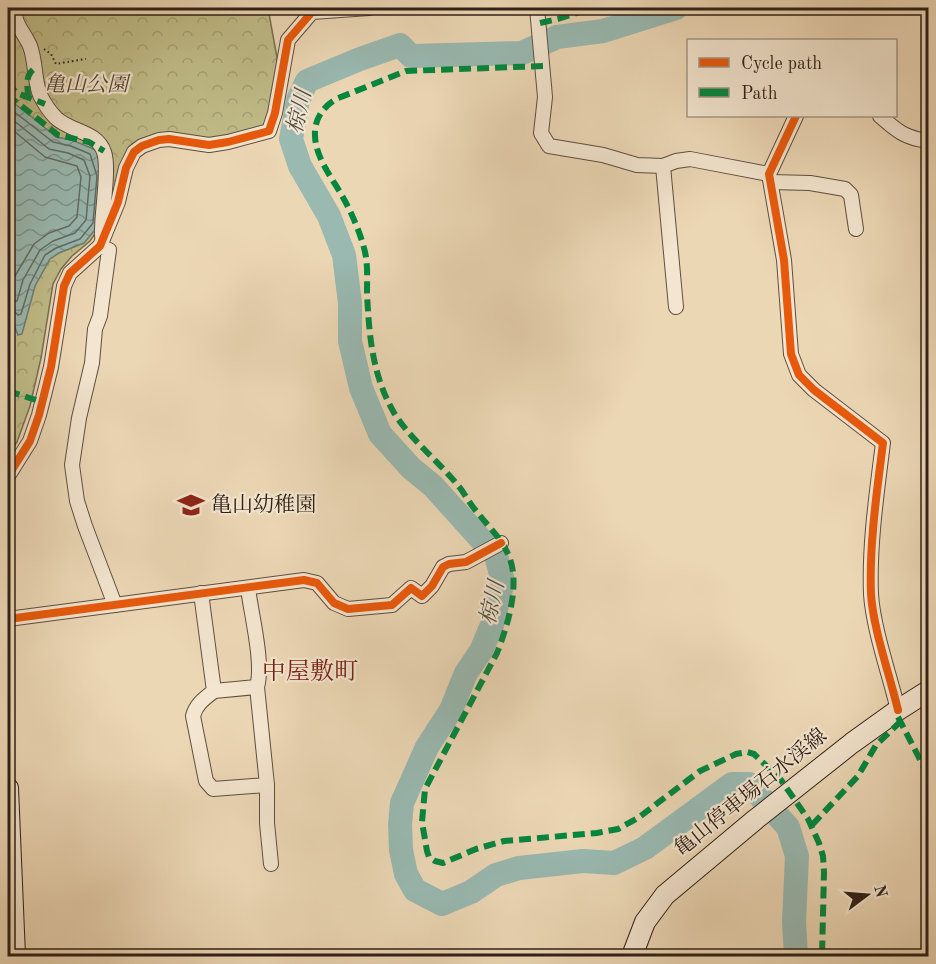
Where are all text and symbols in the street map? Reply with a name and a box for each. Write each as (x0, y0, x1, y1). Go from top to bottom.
legend (687, 39, 897, 117)
text: Cycle path (741, 55, 822, 73)
park label: 亀山公園 (44, 73, 131, 96)
text: Path (741, 85, 778, 103)
water label: 椋川 (282, 86, 316, 136)
school or university icon: 亀山幼稚園 (176, 490, 206, 520)
place label: 亀山幼稚園 (211, 493, 316, 516)
water label: 椋川 (475, 577, 509, 627)
district label: 中屋敷町 (262, 658, 358, 685)
street label: 亀山停車場石水渓線 (670, 724, 831, 861)
north arrow (837, 865, 897, 925)
text: N (870, 883, 889, 900)

